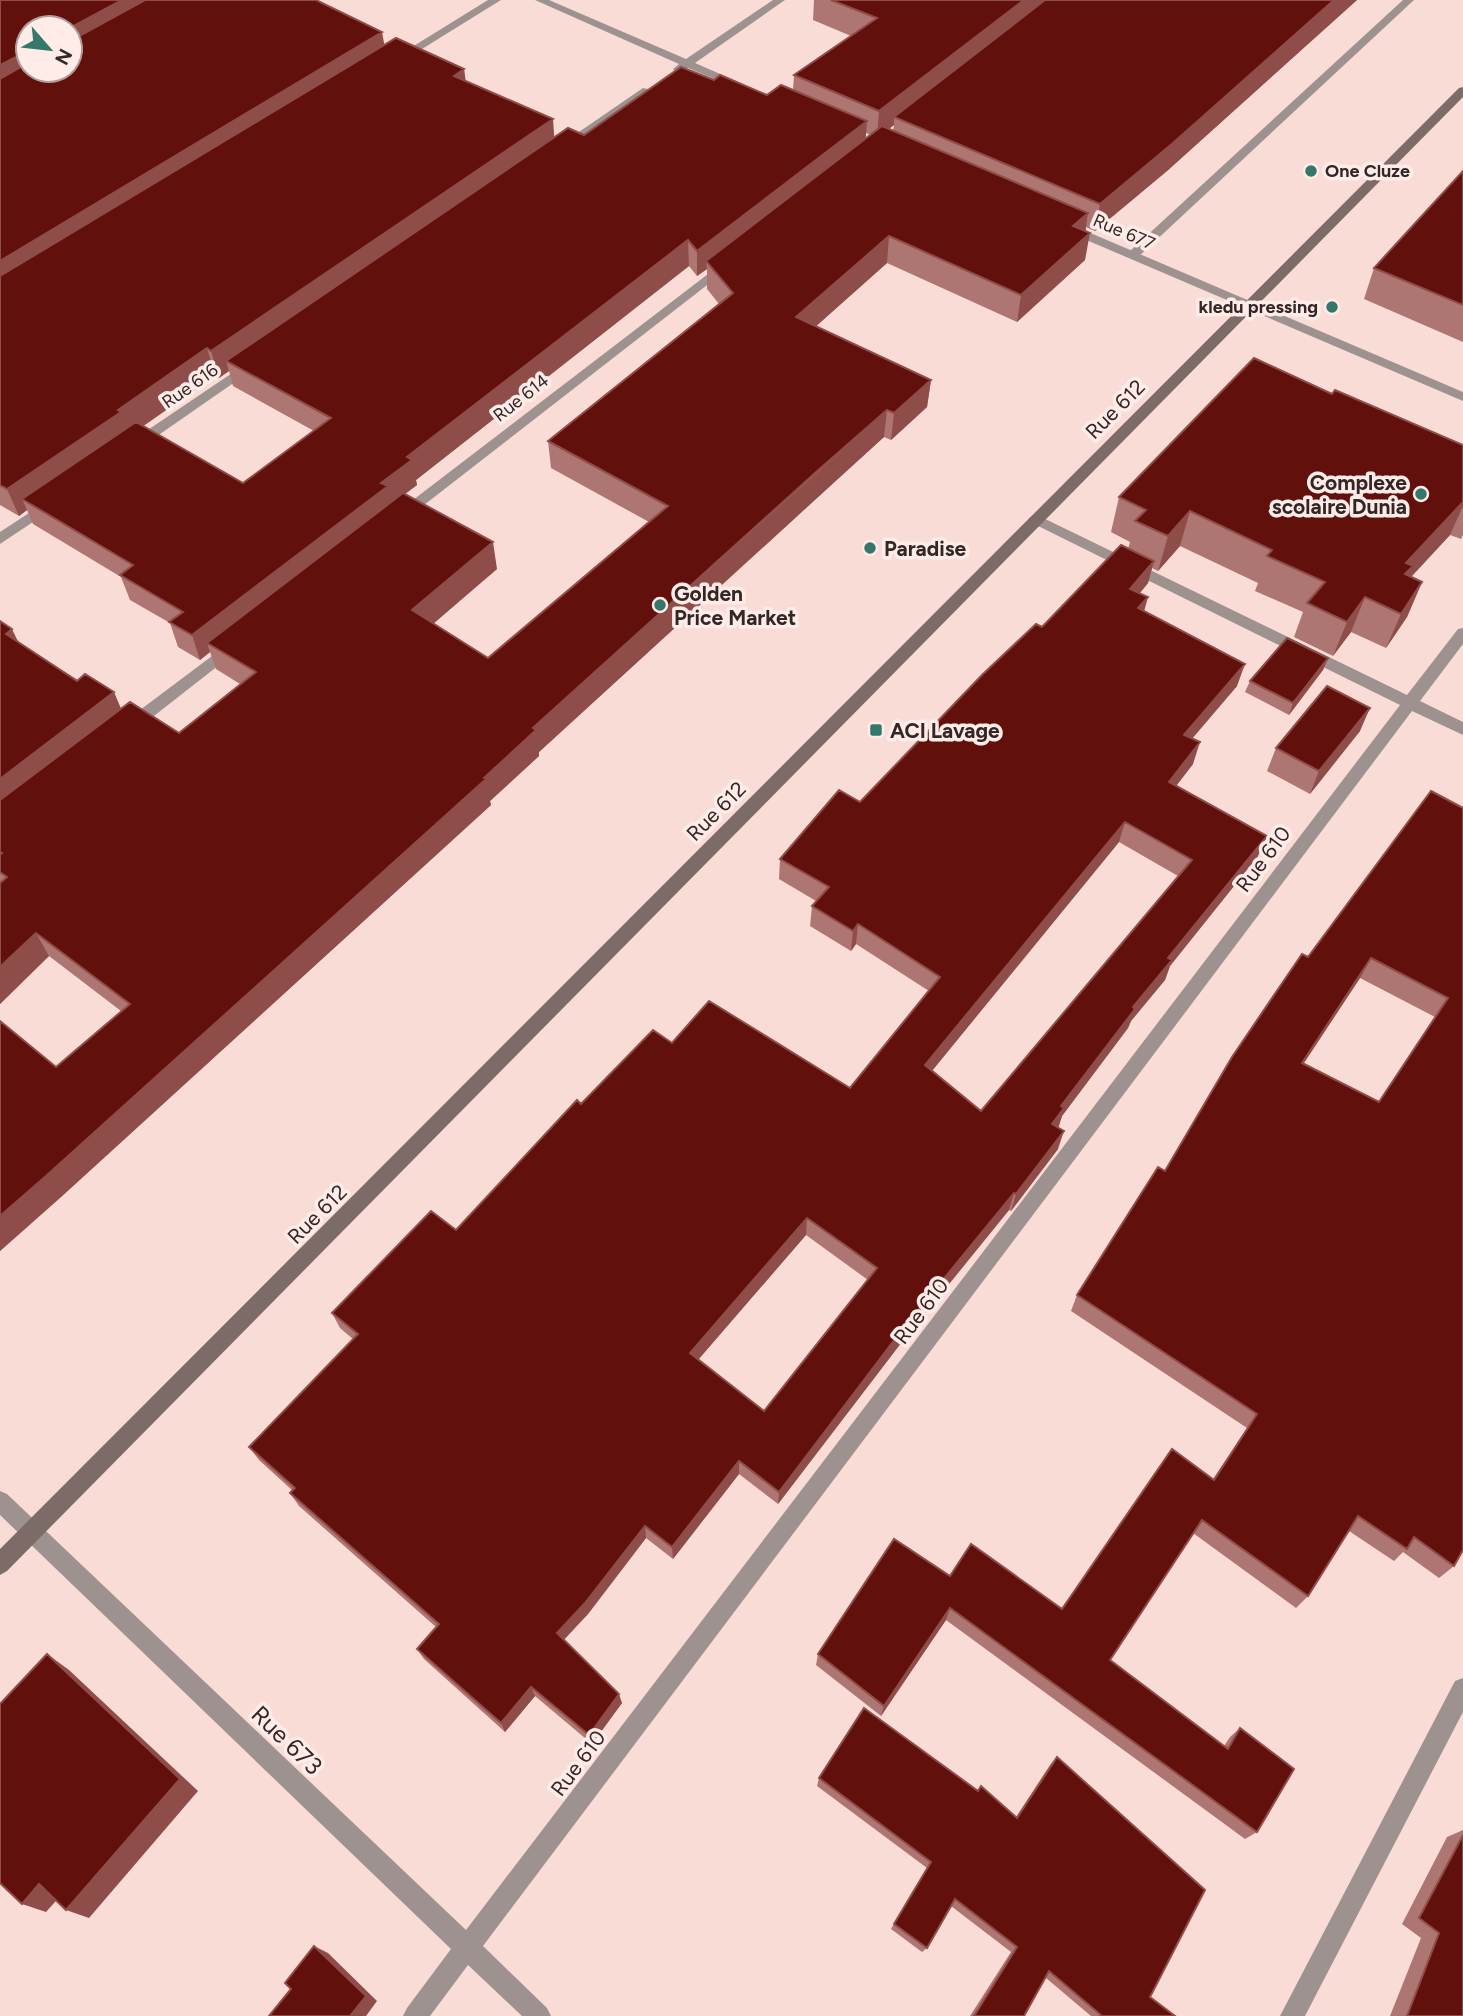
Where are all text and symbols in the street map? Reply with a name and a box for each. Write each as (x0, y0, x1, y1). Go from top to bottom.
north arrow (14, 14, 84, 84)
text: N (50, 45, 77, 69)
place label: One Cluze (1325, 160, 1410, 182)
marker: One Cluze (1303, 163, 1319, 179)
street label: Rue 677 (1090, 209, 1159, 255)
place label: kledu pressing (1199, 296, 1318, 318)
marker: kledu pressing (1324, 299, 1340, 315)
street label: Rue 616 (158, 359, 222, 413)
street label: Rue 614 (489, 370, 553, 426)
street label: Rue 612 (1080, 374, 1150, 444)
place label: Complexe scolaire Dunia (1272, 470, 1407, 519)
marker: Complexe scolaire Dunia (1413, 486, 1429, 502)
place label: Paradise (884, 536, 967, 561)
marker: Paradise (862, 540, 878, 556)
place label: Golden Price Market (674, 581, 796, 630)
marker: Golden Price Market (652, 597, 668, 613)
place label: ACI Lavage (890, 718, 1000, 743)
marker: ACI Lavage (868, 722, 884, 738)
street label: Rue 612 (681, 776, 751, 846)
street label: Rue 610 (1230, 821, 1296, 897)
street label: Rue 612 (282, 1179, 352, 1249)
street label: Rue 610 (888, 1273, 954, 1349)
street label: Rue 673 (246, 1699, 328, 1781)
street label: Rue 610 (545, 1725, 611, 1801)

